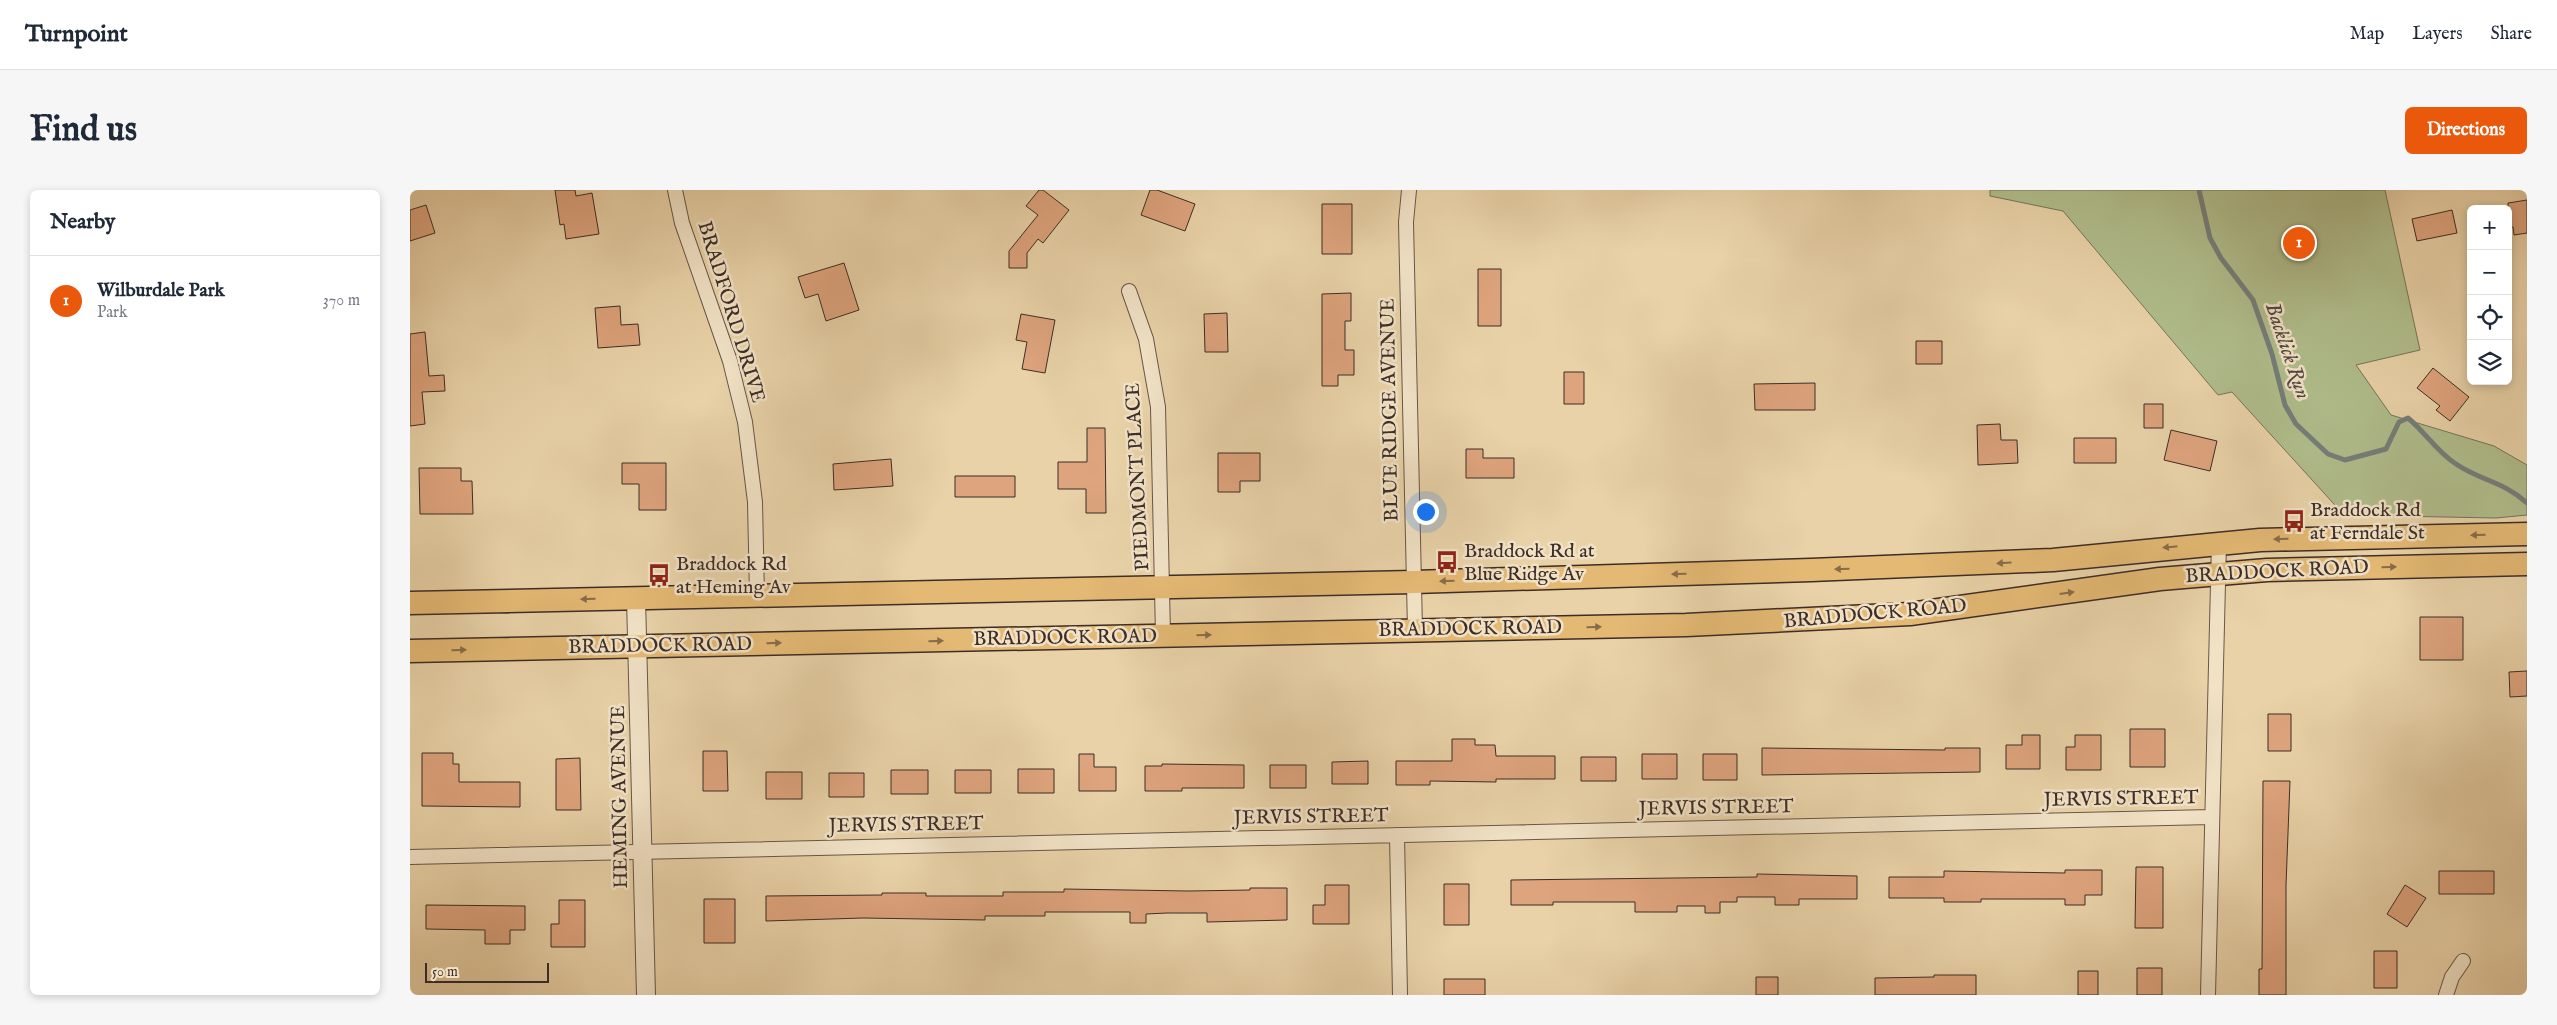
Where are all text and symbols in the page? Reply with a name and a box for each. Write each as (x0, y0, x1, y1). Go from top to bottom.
text: Turnpoint (25, 19, 128, 50)
text: Map (2350, 23, 2384, 46)
text: Layers (2412, 23, 2463, 46)
text: Share (2491, 23, 2532, 46)
button: Directions (2405, 107, 2527, 154)
text: Find us (30, 108, 137, 153)
map controls (2467, 205, 2512, 385)
button: + (2467, 205, 2512, 250)
text: Nearby (50, 209, 115, 236)
street label: BRADFORD DRIVE (691, 218, 771, 406)
pin: 1 (2283, 224, 2315, 262)
button: − (2467, 250, 2512, 295)
text: Wilburdale Park (97, 279, 225, 303)
text: 1 (63, 291, 69, 311)
text: 370 m (323, 291, 360, 311)
button: locate (2467, 295, 2512, 340)
street label: BLUE RIDGE AVENUE (1376, 298, 1404, 522)
water label: Backlick Run (2258, 299, 2316, 403)
text: Park (97, 303, 127, 323)
button: layers (2467, 340, 2512, 385)
street label: PIEDMONT PLACE (1121, 382, 1155, 572)
place label: Braddock Rd at Ferndale St (2310, 498, 2425, 546)
your location (1413, 499, 1439, 525)
bus stop icon: Braddock Rd at Ferndale St (2281, 508, 2307, 534)
one-way arrow (2470, 531, 2486, 539)
one-way arrow (2273, 536, 2289, 544)
place label: Braddock Rd at Blue Ridge Av (1464, 539, 1595, 587)
one-way arrow (2162, 543, 2178, 551)
bus stop icon: Braddock Rd at Blue Ridge Av (1434, 549, 1460, 575)
place label: Braddock Rd at Heming Av (676, 552, 792, 600)
street label: BRADDOCK ROAD (2185, 555, 2369, 589)
one-way arrow (1996, 559, 2012, 567)
bus stop icon: Braddock Rd at Heming Av (646, 562, 672, 588)
one-way arrow (2381, 562, 2397, 570)
one-way arrow (1833, 565, 1849, 573)
one-way arrow (1671, 570, 1687, 578)
one-way arrow (1439, 577, 1455, 585)
one-way arrow (2059, 589, 2075, 597)
street label: BRADDOCK ROAD (1782, 594, 1968, 634)
one-way arrow (579, 596, 595, 604)
street label: BRADDOCK ROAD (1378, 615, 1562, 643)
one-way arrow (1586, 622, 1602, 630)
street label: BRADDOCK ROAD (973, 624, 1157, 652)
one-way arrow (1196, 630, 1212, 638)
street label: BRADDOCK ROAD (568, 632, 752, 660)
one-way arrow (929, 636, 945, 644)
one-way arrow (766, 639, 782, 647)
one-way arrow (451, 646, 467, 654)
street label: HEMING AVENUE (606, 705, 634, 889)
street label: JERVIS STREET (2041, 785, 2199, 813)
street label: JERVIS STREET (1636, 794, 1794, 822)
street label: JERVIS STREET (1231, 803, 1389, 831)
street label: JERVIS STREET (826, 811, 984, 839)
scale bar (425, 960, 549, 983)
text: 50 m (432, 963, 458, 981)

